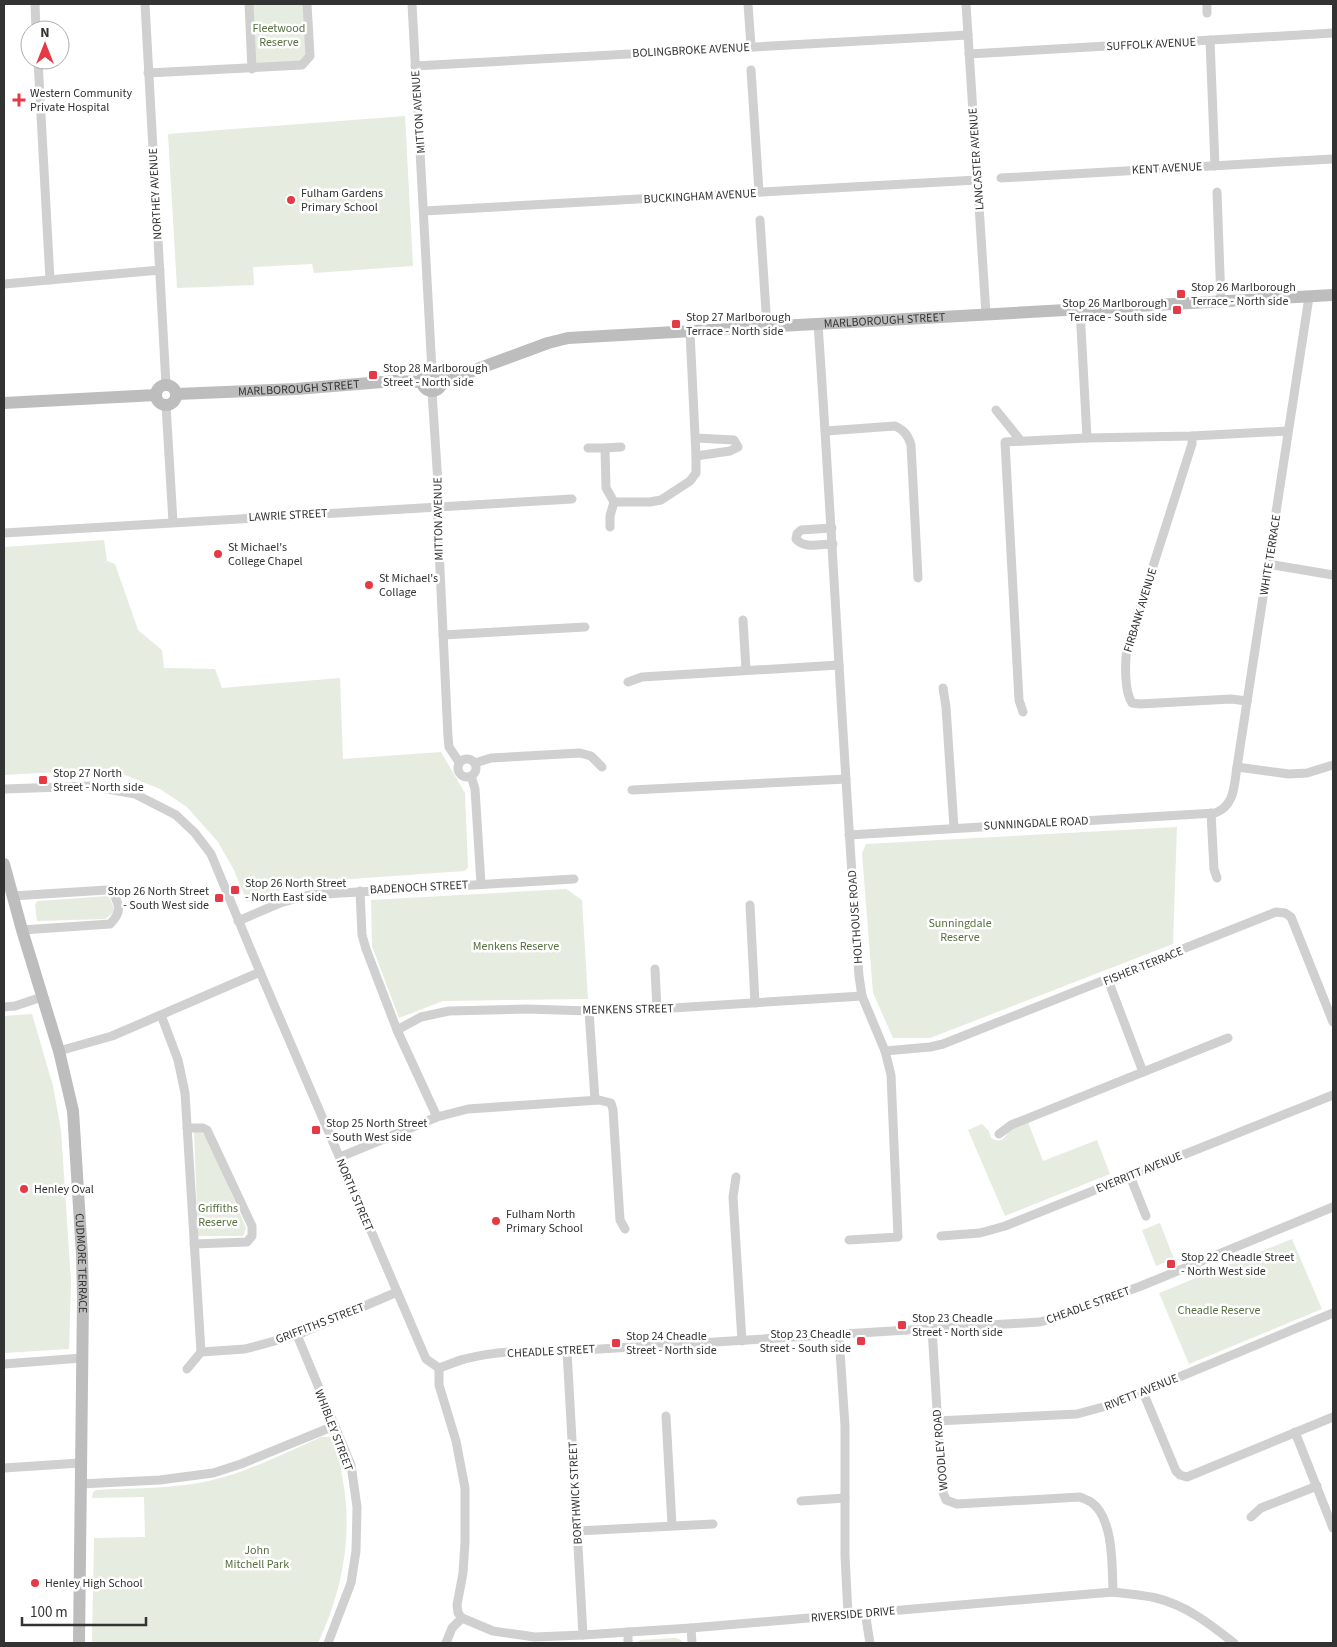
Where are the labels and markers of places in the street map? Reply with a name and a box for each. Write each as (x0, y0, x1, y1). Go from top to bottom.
place label: Western Community Private Hospital (30, 85, 132, 116)
marker: Western Community Private Hospital (12, 93, 26, 107)
place label: Fulham Gardens Primary School (301, 185, 383, 216)
marker: Fulham Gardens Primary School (285, 194, 297, 206)
place label: Stop 26 Marlborough Terrace - North side (1191, 279, 1296, 310)
marker: Stop 26 Marlborough Terrace - North side (1175, 288, 1187, 300)
place label: Stop 26 Marlborough Terrace - South side (1062, 295, 1167, 326)
marker: Stop 26 Marlborough Terrace - South side (1171, 304, 1183, 316)
place label: Stop 27 Marlborough Terrace - North side (686, 309, 791, 340)
marker: Stop 27 Marlborough Terrace - North side (670, 318, 682, 330)
place label: Stop 28 Marlborough Street - North side (383, 360, 488, 391)
marker: Stop 28 Marlborough Street - North side (367, 369, 379, 381)
place label: St Michael's College Chapel (228, 539, 303, 570)
marker: St Michael's College Chapel (212, 548, 224, 560)
place label: St Michael's Collage (379, 570, 438, 601)
marker: St Michael's Collage (363, 579, 375, 591)
place label: Stop 27 North Street - North side (53, 765, 144, 796)
marker: Stop 27 North Street - North side (37, 774, 49, 786)
place label: Stop 26 North Street - North East side (245, 875, 346, 906)
place label: Stop 26 North Street - South West side (108, 883, 209, 914)
marker: Stop 26 North Street - North East side (229, 884, 241, 896)
marker: Stop 26 North Street - South West side (213, 892, 225, 904)
place label: Stop 25 North Street - South West side (326, 1115, 427, 1146)
marker: Stop 25 North Street - South West side (310, 1124, 322, 1136)
place label: Henley Oval (34, 1181, 94, 1198)
marker: Henley Oval (18, 1183, 30, 1195)
place label: Fulham North Primary School (506, 1206, 583, 1237)
marker: Fulham North Primary School (490, 1215, 502, 1227)
place label: Stop 22 Cheadle Street - North West side (1181, 1249, 1294, 1280)
marker: Stop 22 Cheadle Street - North West side (1165, 1258, 1177, 1270)
place label: Stop 23 Cheadle Street - North side (912, 1310, 1003, 1341)
marker: Stop 23 Cheadle Street - North side (896, 1319, 908, 1331)
place label: Stop 23 Cheadle Street - South side (759, 1326, 851, 1357)
place label: Stop 24 Cheadle Street - North side (626, 1328, 717, 1359)
marker: Stop 23 Cheadle Street - South side (855, 1335, 867, 1347)
marker: Stop 24 Cheadle Street - North side (610, 1337, 622, 1349)
place label: Henley High School (45, 1575, 143, 1592)
marker: Henley High School (29, 1577, 41, 1589)

